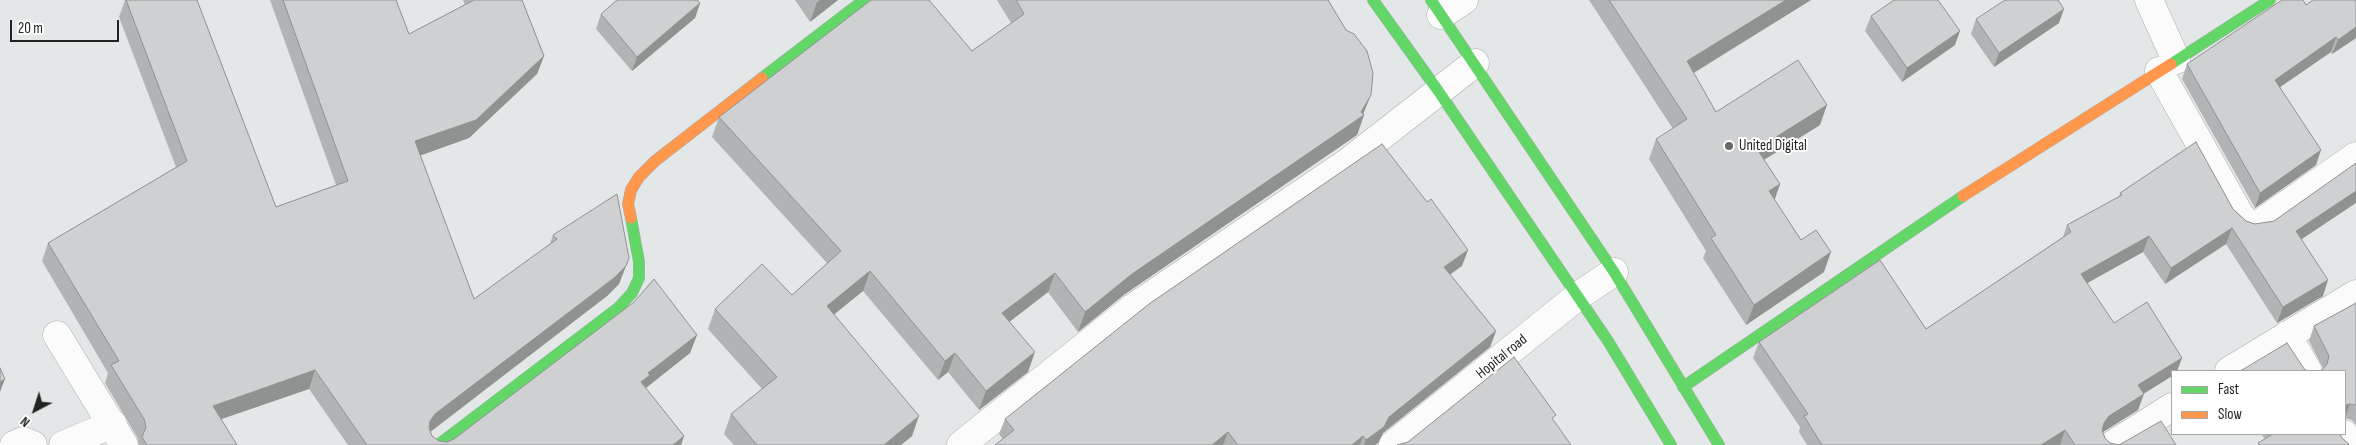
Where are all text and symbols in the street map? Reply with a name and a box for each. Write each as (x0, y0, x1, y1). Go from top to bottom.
scale bar (12, 10, 121, 42)
text: 20 m (18, 19, 43, 38)
place label: United Digital (1739, 137, 1807, 155)
marker: United Digital (1723, 140, 1735, 152)
street label: Hopital road (1473, 331, 1531, 383)
legend (2171, 370, 2346, 435)
text: Fast (2218, 380, 2239, 399)
north arrow (10, 385, 60, 435)
text: Slow (2218, 405, 2242, 424)
text: N (17, 413, 33, 431)

